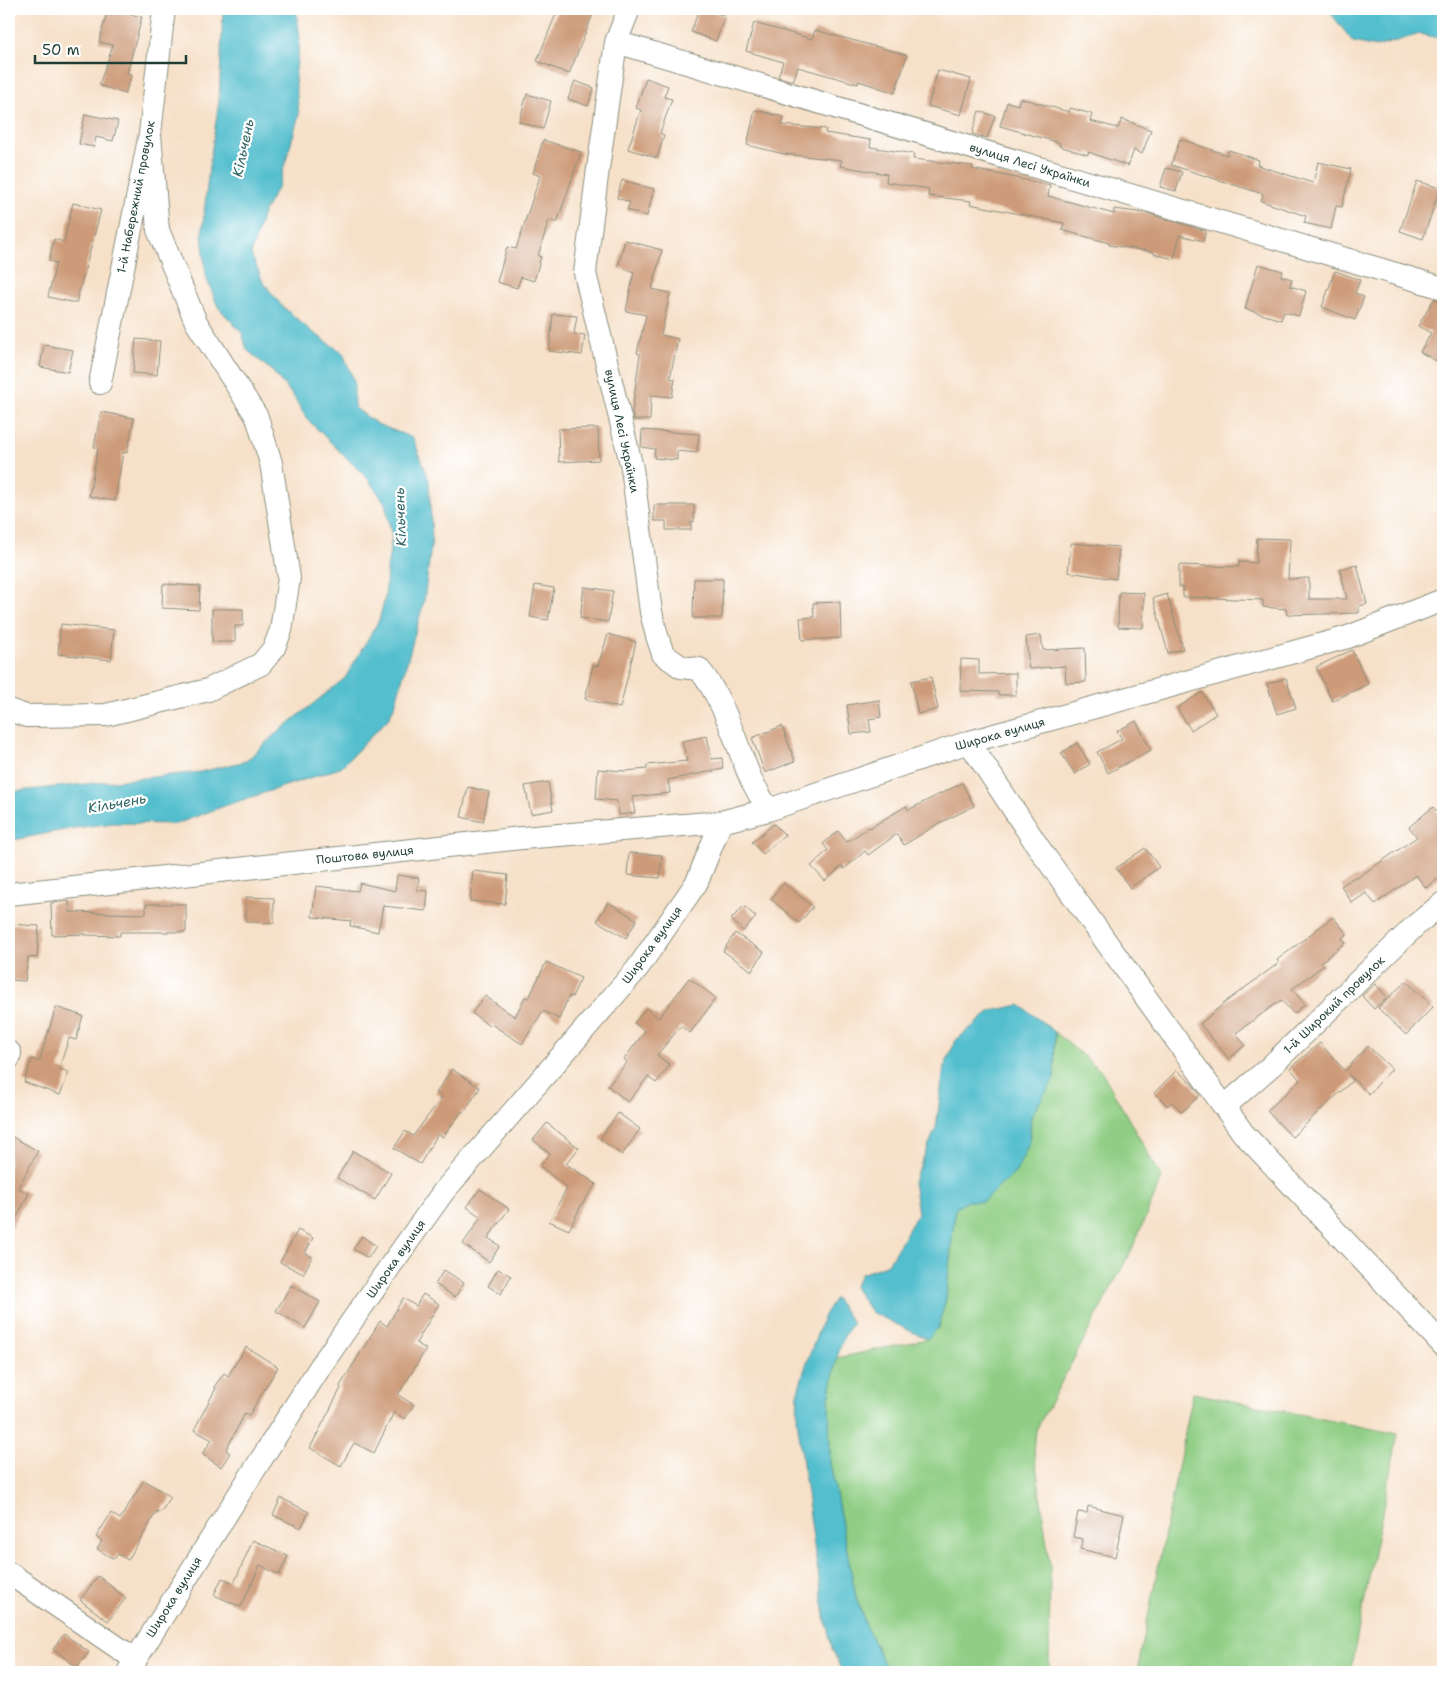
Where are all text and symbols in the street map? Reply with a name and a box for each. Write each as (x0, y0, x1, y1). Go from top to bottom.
scale bar (35, 32, 186, 64)
text: 50 m (42, 40, 80, 60)
water label: Кільчень (228, 117, 258, 179)
street label: 1-й Набережний провулок (113, 119, 159, 275)
street label: вулиця Лесі Українки (968, 139, 1093, 191)
street label: вулиця Лесі Українки (601, 368, 643, 494)
water label: Кільчень (390, 487, 410, 547)
street label: Широка вулиця (953, 714, 1047, 754)
water label: Кільчень (86, 789, 148, 817)
street label: Поштова вулиця (315, 842, 415, 868)
street label: Широка вулиця (618, 903, 686, 987)
street label: 1-й Широкий провулок (1280, 952, 1389, 1058)
street label: Широка вулиця (363, 1216, 429, 1302)
street label: Широка вулиця (143, 1553, 205, 1641)

